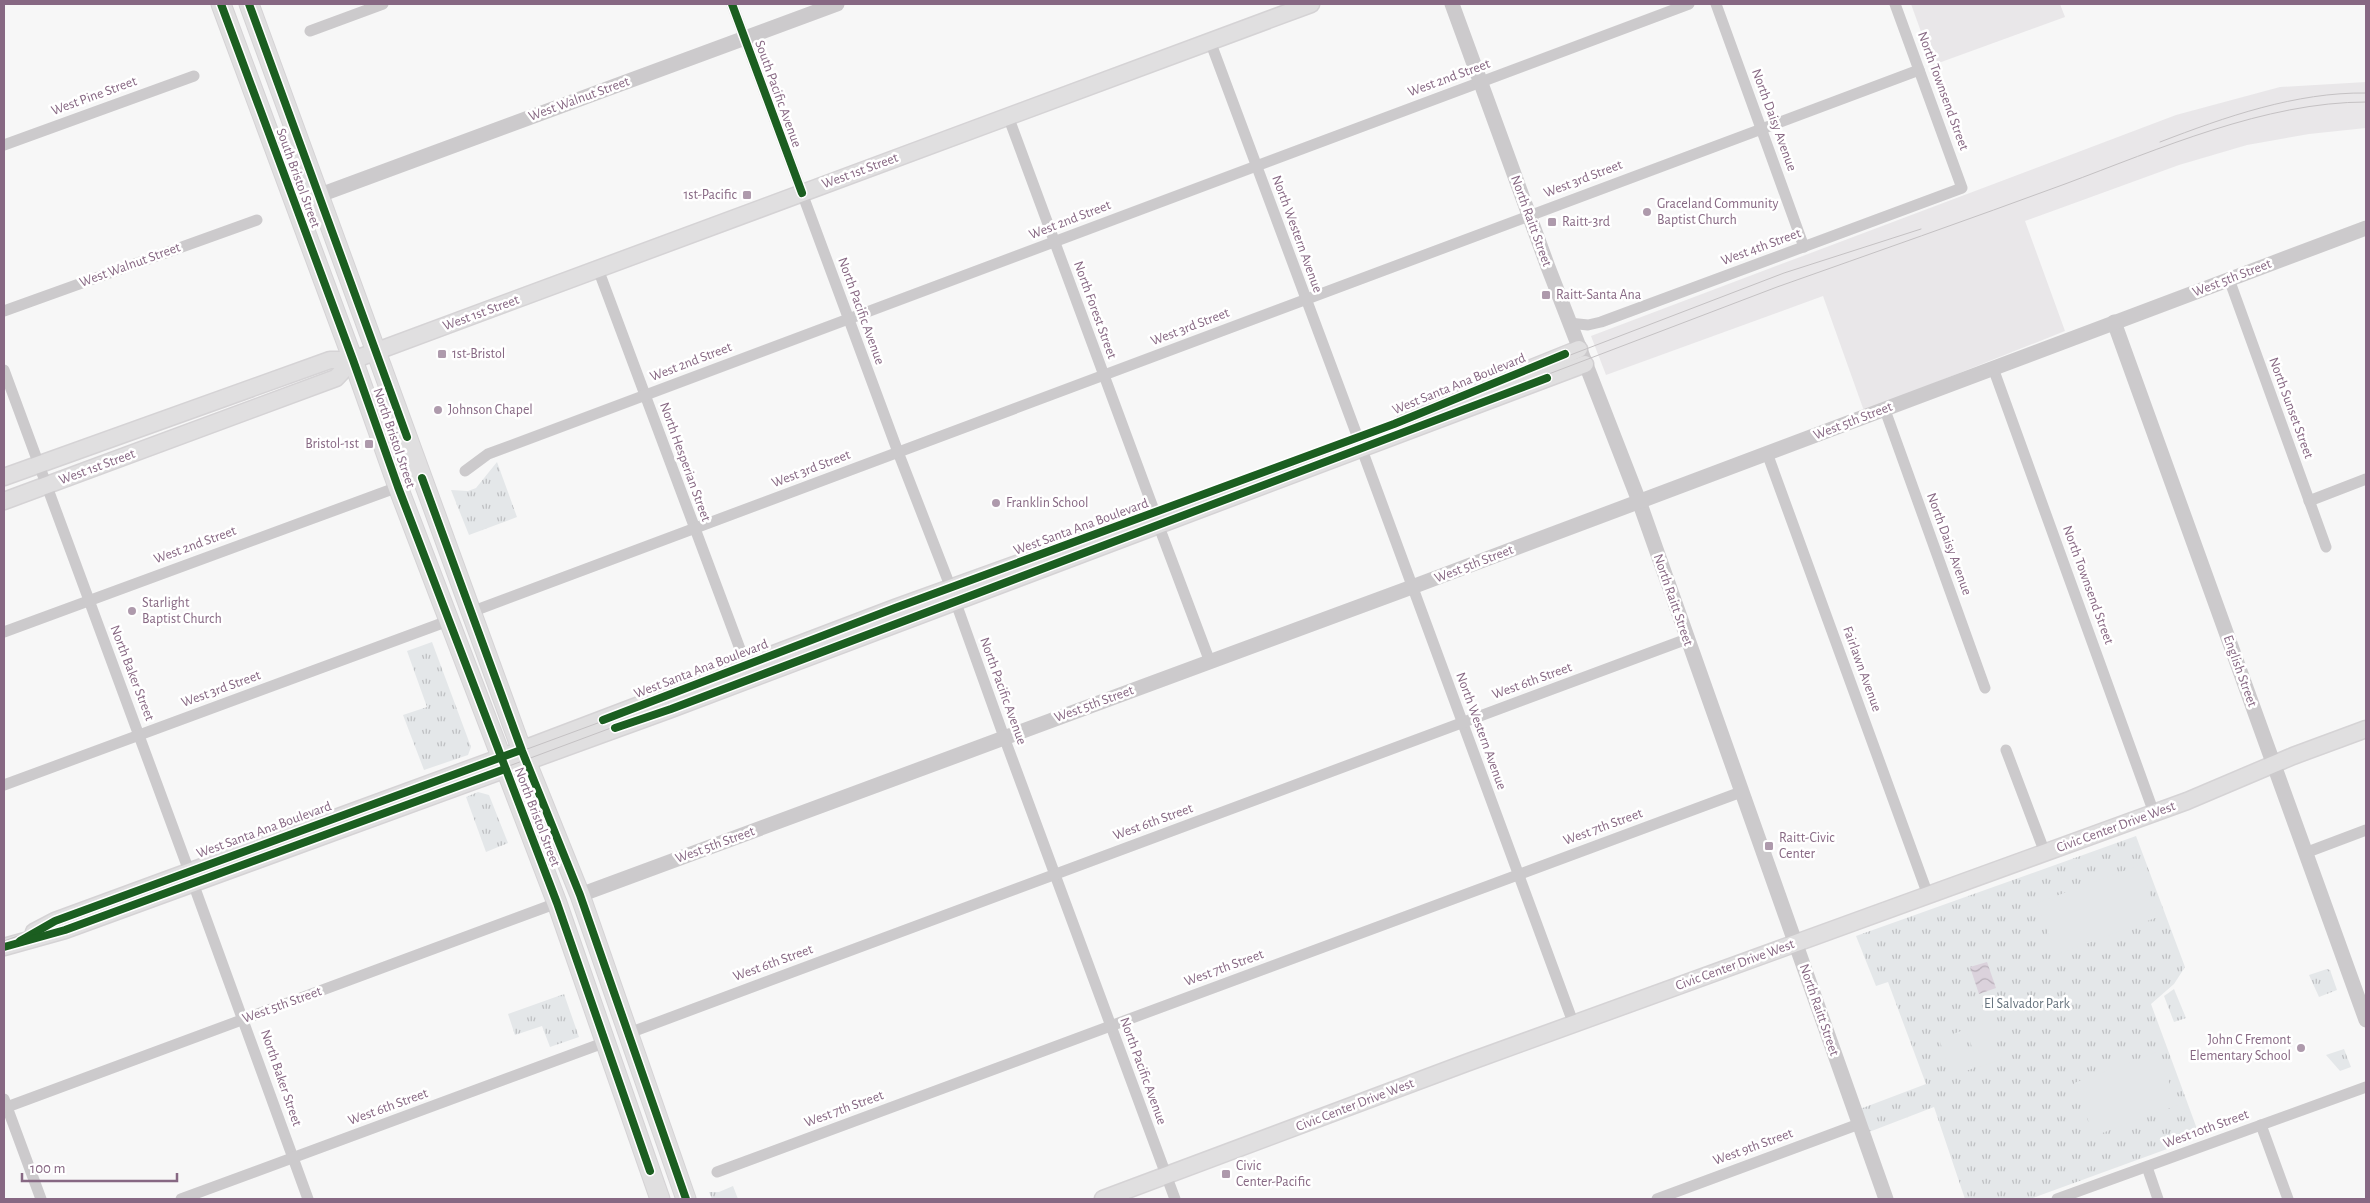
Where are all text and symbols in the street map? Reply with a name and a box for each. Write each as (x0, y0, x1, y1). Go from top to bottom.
street label: North Townsend Street (1915, 30, 1971, 153)
street label: South Pacific Avenue (752, 39, 804, 149)
street label: West 2nd Street (1406, 56, 1492, 99)
street label: North Daisy Avenue (1749, 67, 1799, 173)
street label: West Pine Street (49, 74, 139, 118)
street label: West Walnut Street (527, 74, 632, 124)
street label: South Bristol Street (274, 126, 323, 230)
street label: West 1st Street (820, 151, 900, 191)
street label: West 3rd Street (1542, 157, 1625, 200)
street label: North Western Avenue (1269, 173, 1325, 295)
street label: North Raitt Street (1508, 173, 1554, 269)
place label: 1st-Pacific (684, 188, 738, 202)
marker: 1st-Pacific (741, 189, 753, 201)
place label: Graceland Community Baptist Church (1657, 197, 1778, 227)
street label: West 2nd Street (1027, 198, 1113, 242)
marker: Graceland Community Baptist Church (1641, 206, 1653, 218)
place label: Raitt-3rd (1562, 215, 1610, 229)
marker: Raitt-3rd (1546, 216, 1558, 228)
street label: West 4th Street (1719, 226, 1803, 268)
street label: West Walnut Street (78, 240, 183, 290)
street label: North Pacific Avenue (835, 255, 887, 367)
street label: West 5th Street (2191, 256, 2274, 299)
street label: North Forest Street (1071, 259, 1119, 361)
place label: Raitt-Santa Ana (1556, 288, 1642, 302)
marker: Raitt-Santa Ana (1540, 289, 1552, 301)
street label: West 1st Street (441, 293, 521, 333)
street label: West 3rd Street (1149, 305, 1232, 348)
street label: West 2nd Street (648, 340, 734, 384)
place label: 1st-Bristol (452, 347, 505, 361)
marker: 1st-Bristol (436, 348, 448, 360)
street label: West Santa Ana Boulevard (1390, 351, 1528, 417)
street label: North Sunset Street (2266, 355, 2316, 461)
street label: North Bristol Street (370, 386, 418, 490)
street label: West 5th Street (1812, 399, 1895, 442)
street label: North Hesperian Street (657, 400, 713, 524)
place label: Johnson Chapel (448, 403, 533, 417)
marker: Johnson Chapel (432, 404, 444, 416)
place label: Bristol-1st (305, 437, 360, 451)
marker: Bristol-1st (363, 438, 375, 450)
street label: West 1st Street (57, 447, 137, 487)
street label: West 3rd Street (770, 447, 853, 490)
street label: North Daisy Avenue (1924, 491, 1974, 597)
place label: Franklin School (1006, 496, 1088, 510)
street label: West Santa Ana Boulevard (1012, 496, 1150, 558)
marker: Franklin School (990, 497, 1002, 509)
street label: West 2nd Street (152, 523, 238, 566)
street label: North Townsend Street (2060, 524, 2116, 647)
street label: West 5th Street (1433, 542, 1516, 585)
street label: North Raitt Street (1651, 552, 1695, 648)
place label: Starlight Baptist Church (142, 596, 222, 626)
marker: Starlight Baptist Church (126, 605, 138, 617)
street label: North Baker Street (107, 623, 157, 723)
street label: Fairlawn Avenue (1840, 625, 1884, 713)
street label: English Street (2221, 633, 2260, 709)
street label: North Pacific Avenue (977, 635, 1029, 747)
street label: West Santa Ana Boulevard (632, 637, 770, 701)
street label: West 6th Street (1490, 660, 1574, 702)
street label: West 3rd Street (180, 668, 263, 710)
street label: North Western Avenue (1453, 670, 1509, 792)
street label: West 5th Street (1053, 683, 1136, 725)
street label: North Bristol Street (512, 766, 563, 869)
street label: West Santa Ana Boulevard (195, 799, 333, 861)
street label: Civic Center Drive West (2055, 799, 2178, 855)
street label: West 6th Street (1111, 801, 1195, 843)
street label: West 7th Street (1562, 806, 1645, 848)
street label: West 5th Street (674, 824, 757, 866)
place label: Raitt-Civic Center (1779, 831, 1835, 861)
marker: Raitt-Civic Center (1763, 840, 1775, 852)
street label: Civic Center Drive West (1674, 937, 1797, 993)
street label: West 6th Street (731, 942, 815, 984)
street label: West 7th Street (1183, 947, 1266, 989)
street label: North Raitt Street (1797, 962, 1841, 1058)
street label: West 5th Street (241, 984, 324, 1026)
park label: El Salvador Park (1984, 997, 2071, 1011)
street label: North Pacific Avenue (1117, 1015, 1169, 1127)
street label: North Baker Street (258, 1028, 304, 1129)
place label: John C Fremont Elementary School (2190, 1033, 2292, 1063)
marker: John C Fremont Elementary School (2295, 1042, 2307, 1054)
street label: Civic Center Drive West (1294, 1076, 1416, 1134)
street label: West 6th Street (346, 1086, 430, 1128)
street label: West 7th Street (803, 1088, 886, 1130)
street label: West 10th Street (2162, 1107, 2251, 1151)
street label: West 9th Street (1711, 1126, 1795, 1168)
scale bar (22, 1150, 178, 1182)
place label: Civic Center-Pacific (1236, 1159, 1311, 1189)
text: 100 m (30, 1161, 65, 1176)
marker: Civic Center-Pacific (1220, 1168, 1232, 1180)

